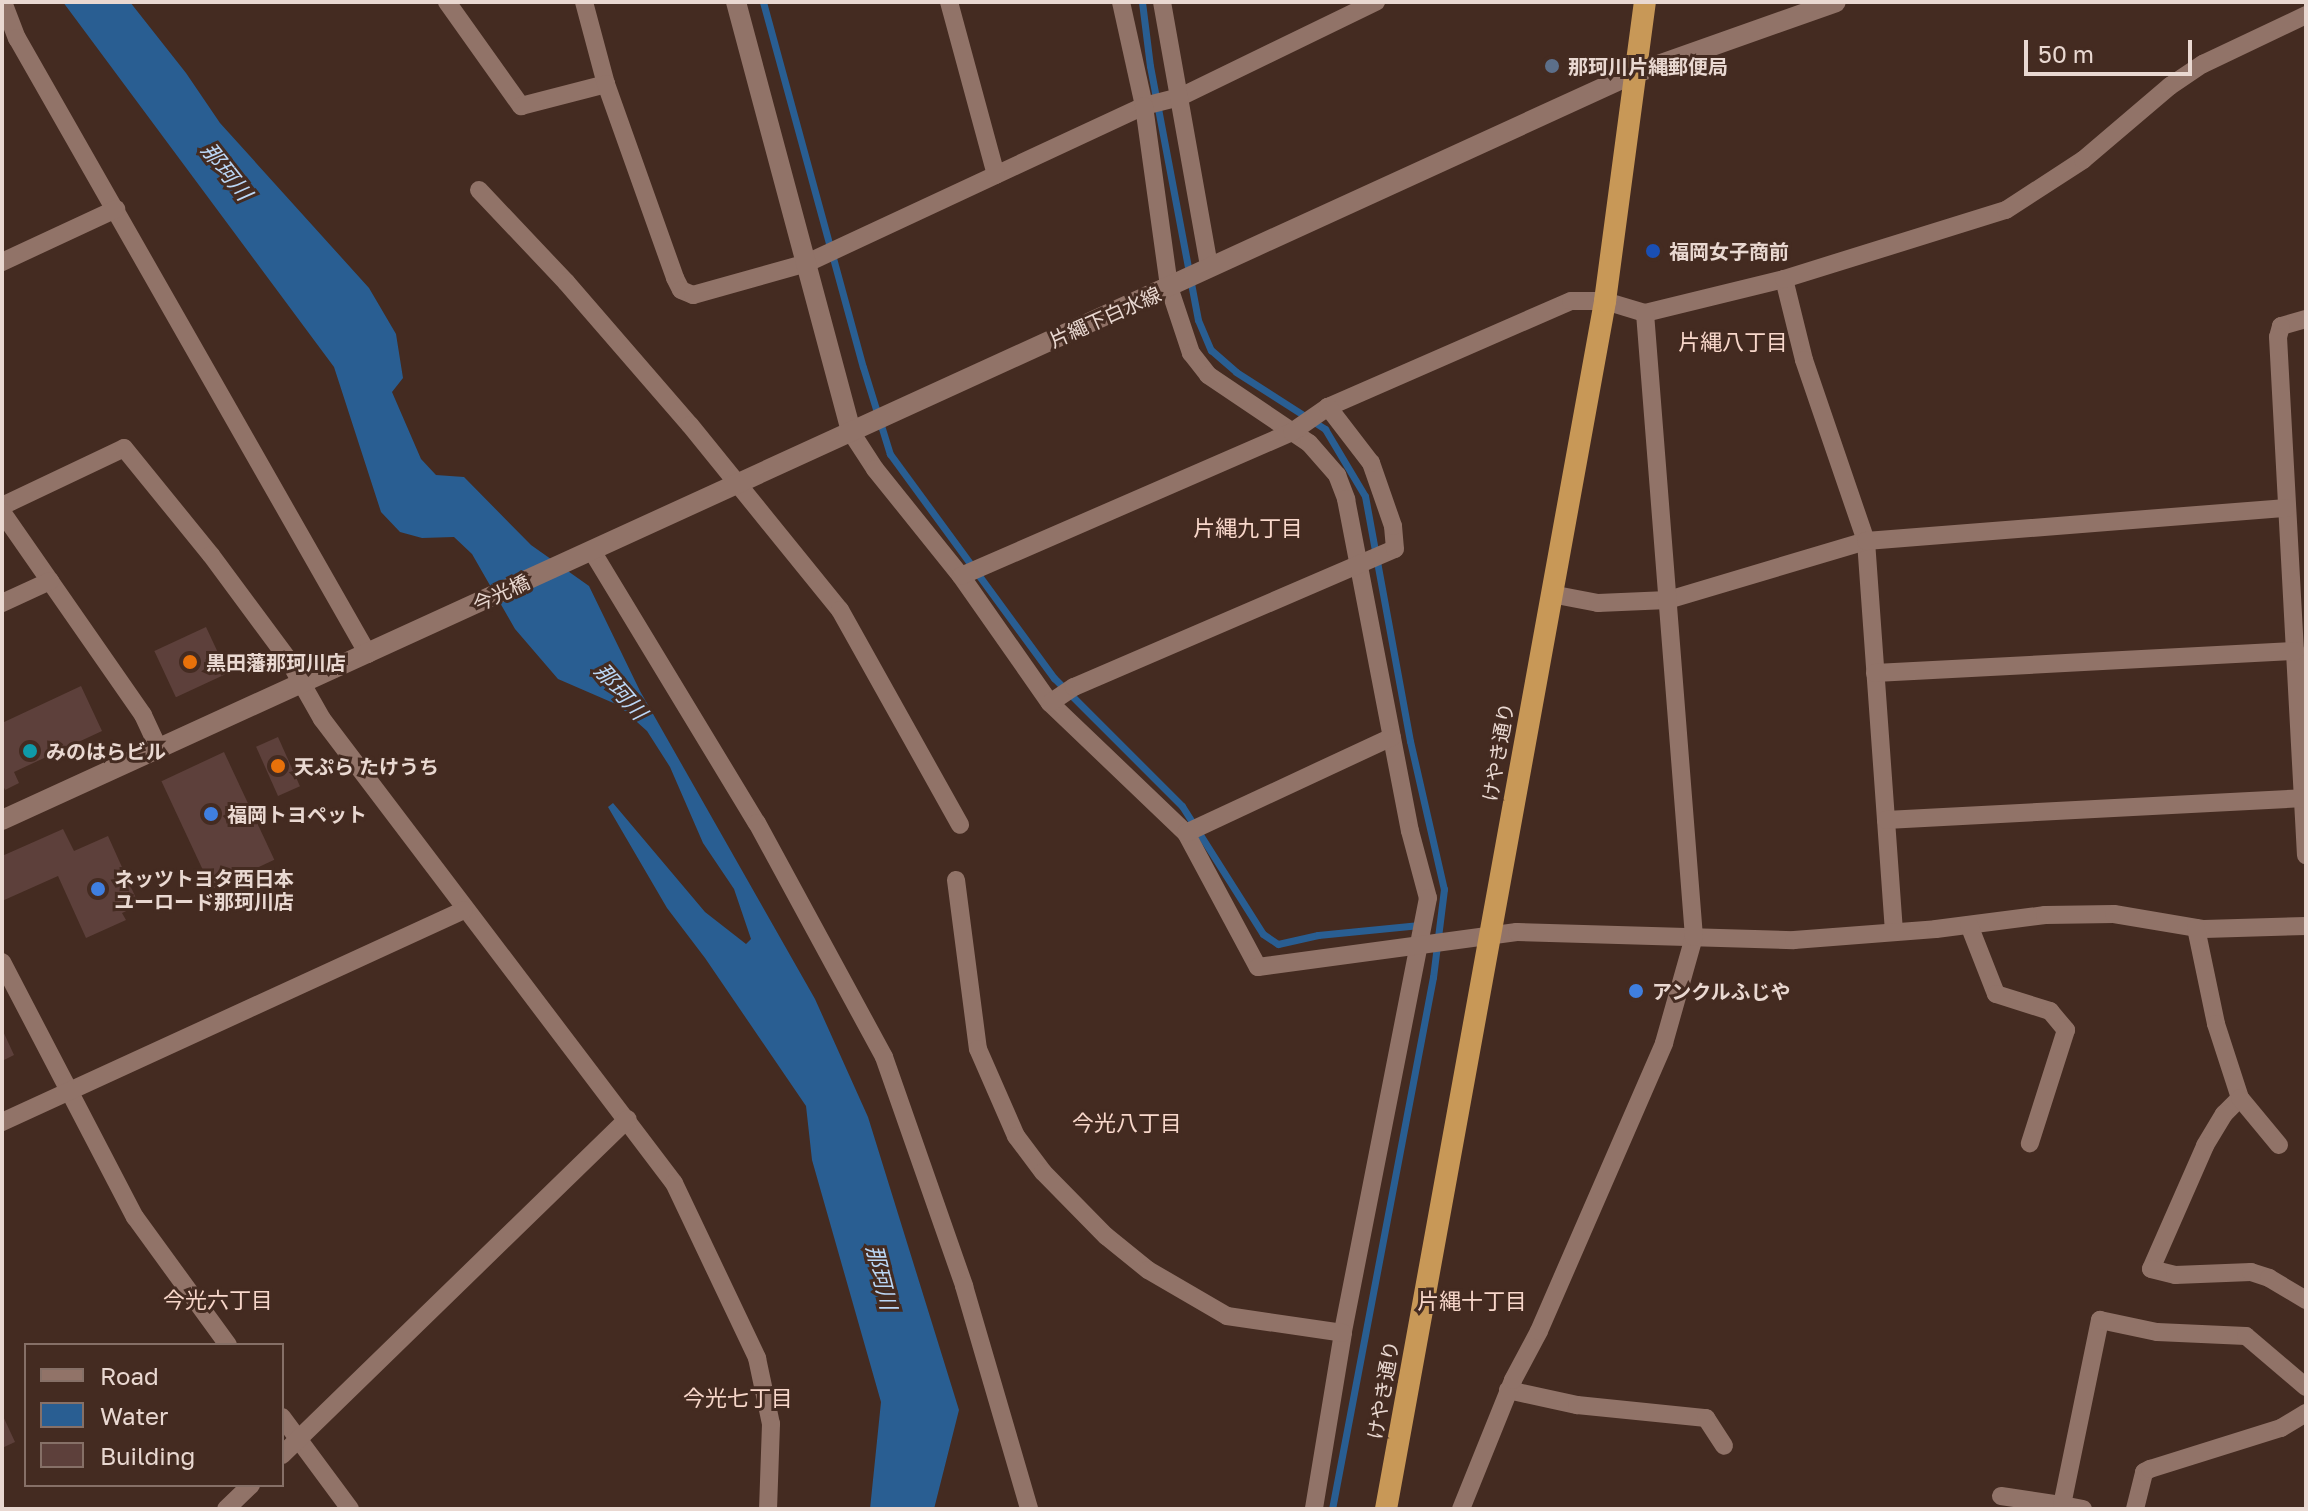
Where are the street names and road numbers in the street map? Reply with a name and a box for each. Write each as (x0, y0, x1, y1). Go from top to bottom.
street label: 片繩下白水線 (1045, 282, 1165, 352)
street label: 今光橋 (469, 569, 533, 617)
street label: けやき通り (1477, 701, 1519, 803)
street label: けやき通り (1362, 1339, 1404, 1441)

